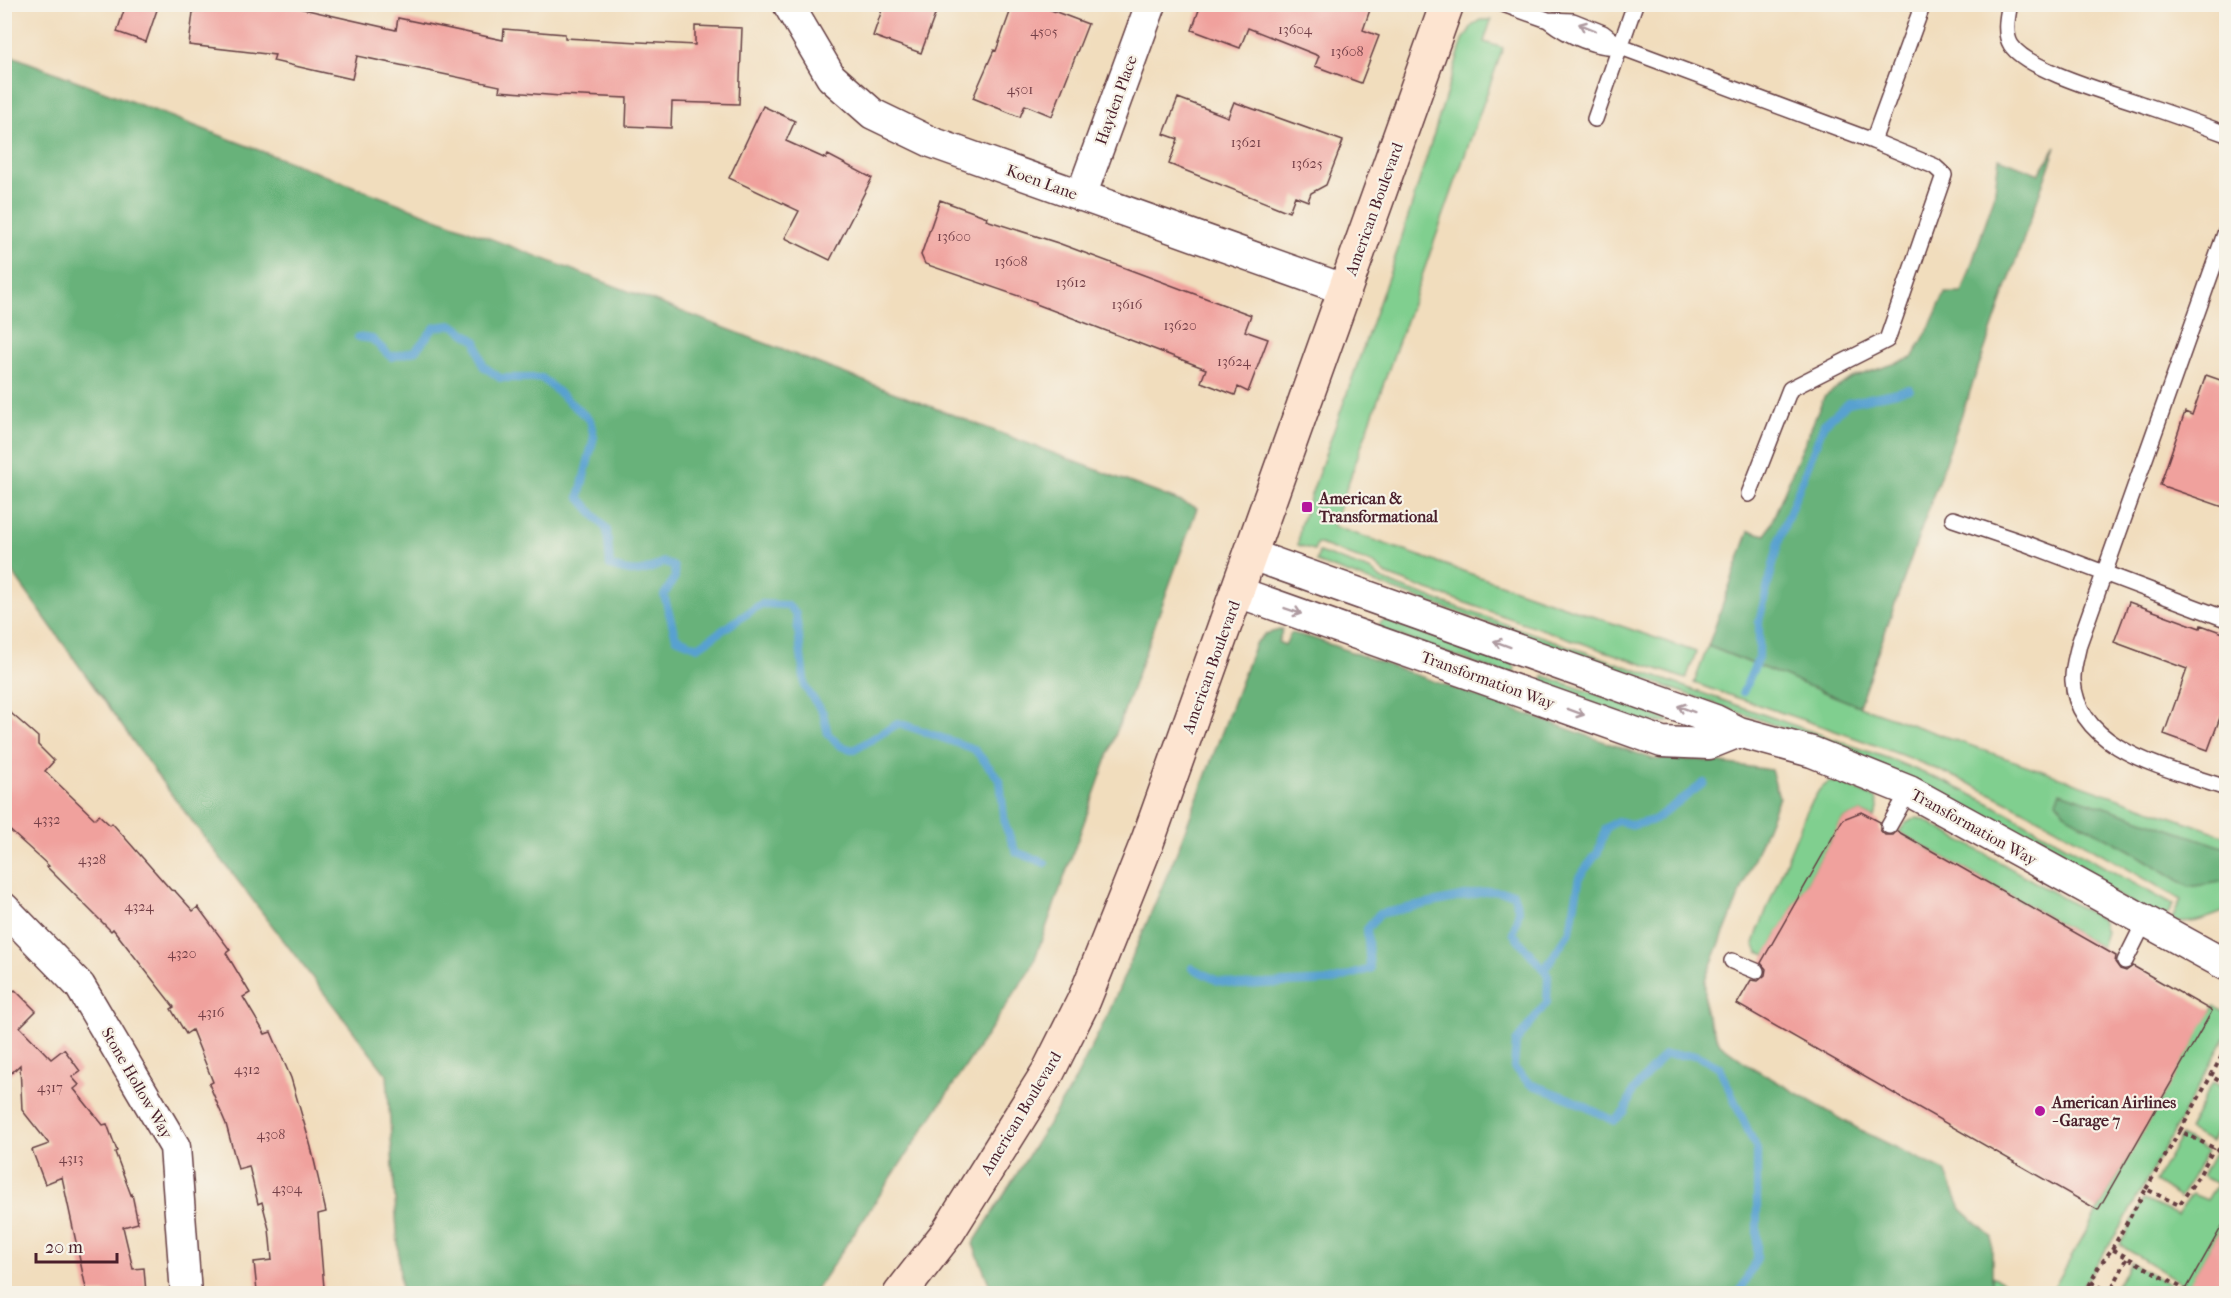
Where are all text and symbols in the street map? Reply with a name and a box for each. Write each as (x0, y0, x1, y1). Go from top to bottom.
house number: 13604 (1278, 21, 1313, 38)
one-way arrow (1578, 21, 1597, 32)
house number: 4505 (1030, 23, 1058, 40)
house number: 13608 (1330, 43, 1364, 60)
street label: Hayden Place (1091, 53, 1141, 147)
house number: 4501 (1007, 81, 1033, 98)
house number: 13621 (1231, 134, 1261, 151)
street label: American Boulevard (1341, 140, 1407, 279)
house number: 13625 (1291, 155, 1323, 172)
street label: Koen Lane (1004, 160, 1080, 204)
house number: 13600 (937, 228, 971, 245)
house number: 13608 (994, 253, 1028, 270)
house number: 13612 (1056, 274, 1086, 291)
house number: 13616 (1112, 296, 1143, 313)
house number: 13620 (1163, 317, 1197, 334)
house number: 13624 (1217, 353, 1252, 370)
place label: American & Transformational (1318, 489, 1439, 526)
marker: American & Transformational (1300, 500, 1314, 514)
street label: American Boulevard (1178, 598, 1244, 737)
one-way arrow (1283, 607, 1302, 618)
one-way arrow (1493, 638, 1512, 649)
street label: Transformation Way (1419, 647, 1558, 713)
one-way arrow (1677, 703, 1695, 714)
one-way arrow (1566, 707, 1585, 718)
street label: Transformation Way (1908, 785, 2041, 870)
house number: 4332 (34, 811, 60, 828)
house number: 4328 (78, 851, 106, 868)
house number: 4324 (124, 898, 154, 915)
house number: 4320 (168, 945, 196, 962)
house number: 4316 (198, 1004, 225, 1021)
street label: Stone Hollow Way (97, 1024, 177, 1142)
street label: American Boulevard (976, 1048, 1065, 1179)
house number: 4312 (234, 1061, 260, 1078)
house number: 4317 (37, 1079, 63, 1096)
place label: American Airlines - Garage 7 (2051, 1093, 2176, 1131)
marker: American Airlines - Garage 7 (2033, 1104, 2047, 1118)
house number: 4308 (257, 1126, 285, 1143)
house number: 4313 (59, 1150, 83, 1167)
house number: 4304 (272, 1180, 303, 1197)
scale bar (36, 1226, 117, 1264)
text: 20 m (45, 1237, 83, 1258)

